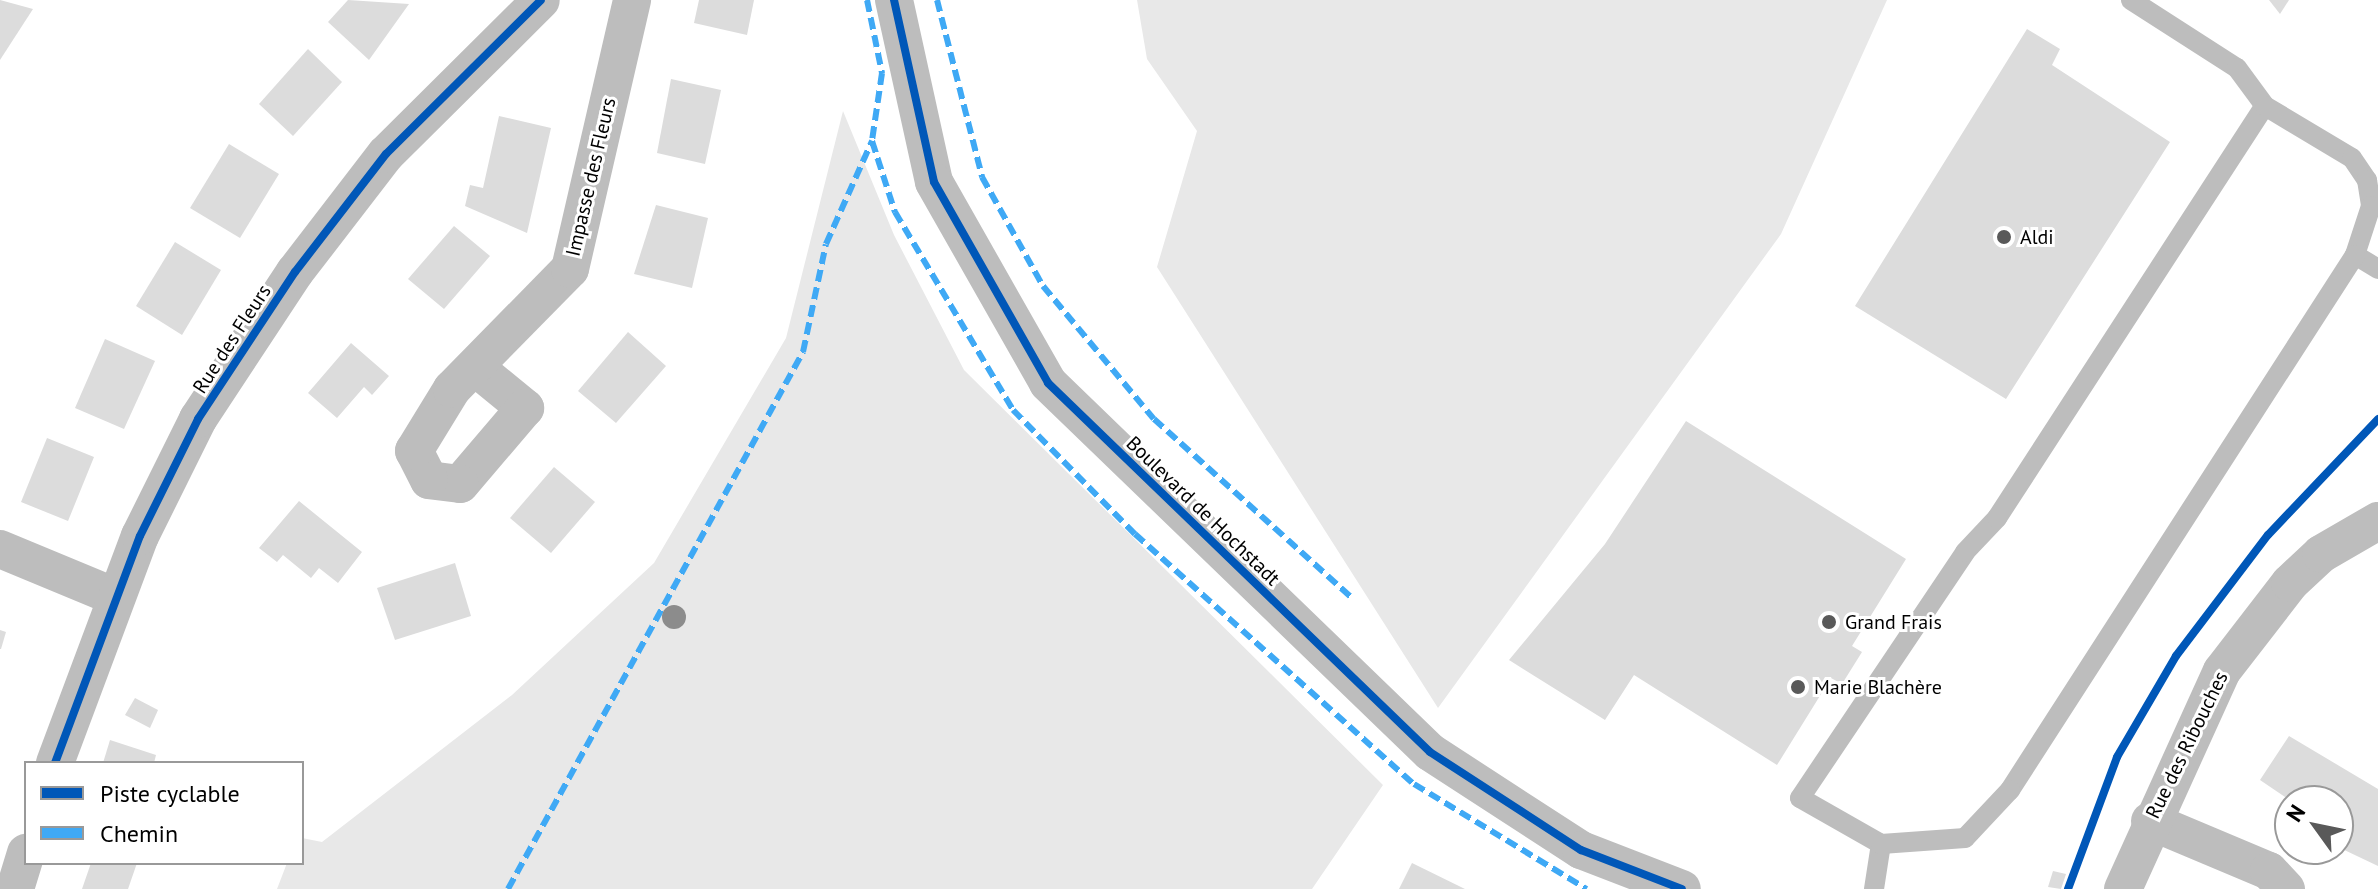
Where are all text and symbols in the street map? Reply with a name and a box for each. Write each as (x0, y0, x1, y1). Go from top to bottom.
street label: Impasse des Fleurs (561, 95, 621, 259)
place label: Aldi (2020, 225, 2054, 249)
marker: Aldi (1995, 228, 2013, 246)
street label: Rue des Fleurs (188, 280, 276, 398)
street label: Boulevard de Hochstadt (1121, 431, 1285, 591)
place label: Grand Frais (1845, 610, 1942, 634)
marker: Grand Frais (1820, 613, 1838, 631)
street label: Rue des Ribouches (2141, 667, 2233, 823)
place label: Marie Blachère (1814, 675, 1942, 699)
marker: Marie Blachère (1789, 678, 1807, 696)
legend (24, 761, 304, 865)
text: Piste cyclable (100, 778, 240, 809)
north arrow (2274, 785, 2354, 865)
text: N (2280, 799, 2311, 827)
text: Chemin (100, 818, 178, 849)

